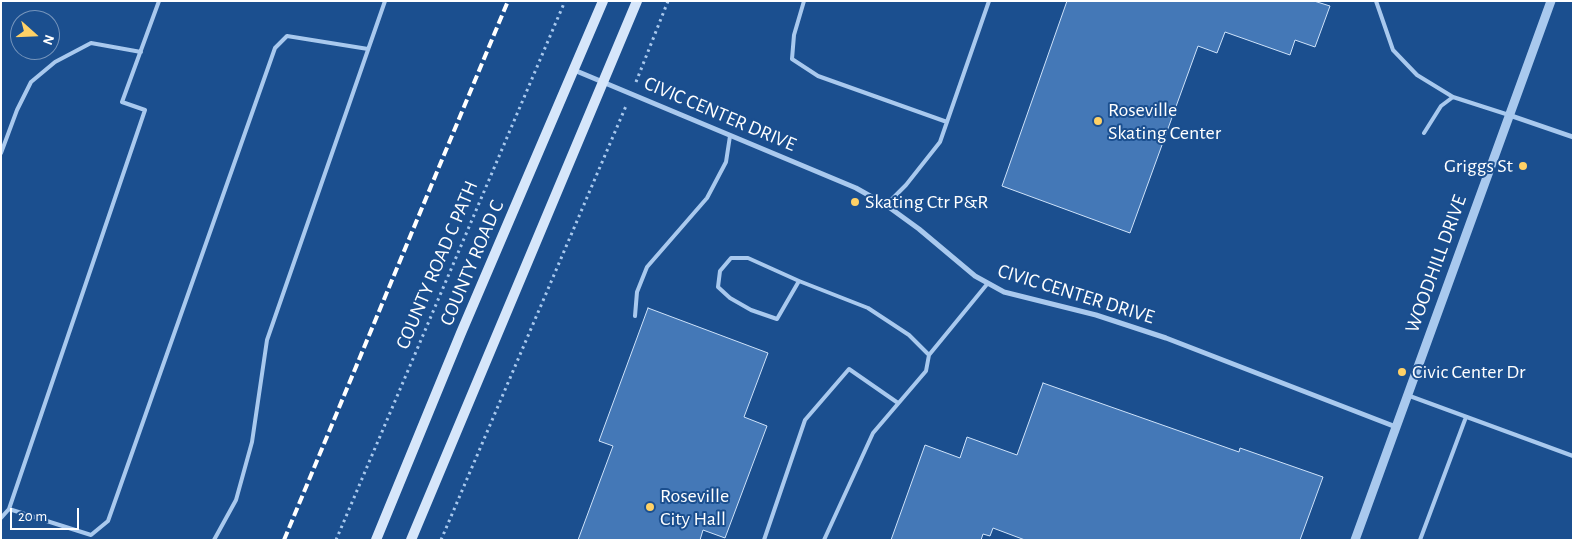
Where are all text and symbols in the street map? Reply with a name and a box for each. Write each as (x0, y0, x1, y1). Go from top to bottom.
north arrow (10, 10, 60, 60)
text: N (40, 33, 56, 47)
street label: CIVIC CENTER DRIVE (640, 71, 800, 157)
place label: Roseville Skating Center (1108, 98, 1221, 145)
marker: Roseville Skating Center (1092, 115, 1104, 127)
place label: Griggs St (1444, 154, 1513, 178)
marker: Griggs St (1517, 160, 1529, 172)
street label: COUNTY ROAD C PATH (391, 177, 483, 353)
place label: Skating Ctr P&R (865, 190, 988, 214)
street label: WOODHILL DRIVE (1400, 192, 1472, 336)
marker: Skating Ctr P&R (849, 196, 861, 208)
street label: COUNTY ROAD C (435, 197, 509, 329)
street label: CIVIC CENTER DRIVE (995, 259, 1157, 329)
place label: Civic Center Dr (1412, 360, 1526, 384)
marker: Civic Center Dr (1396, 366, 1408, 378)
place label: Roseville City Hall (660, 484, 729, 531)
scale bar (12, 498, 81, 530)
marker: Roseville City Hall (644, 501, 656, 513)
text: 20 m (18, 509, 47, 524)

